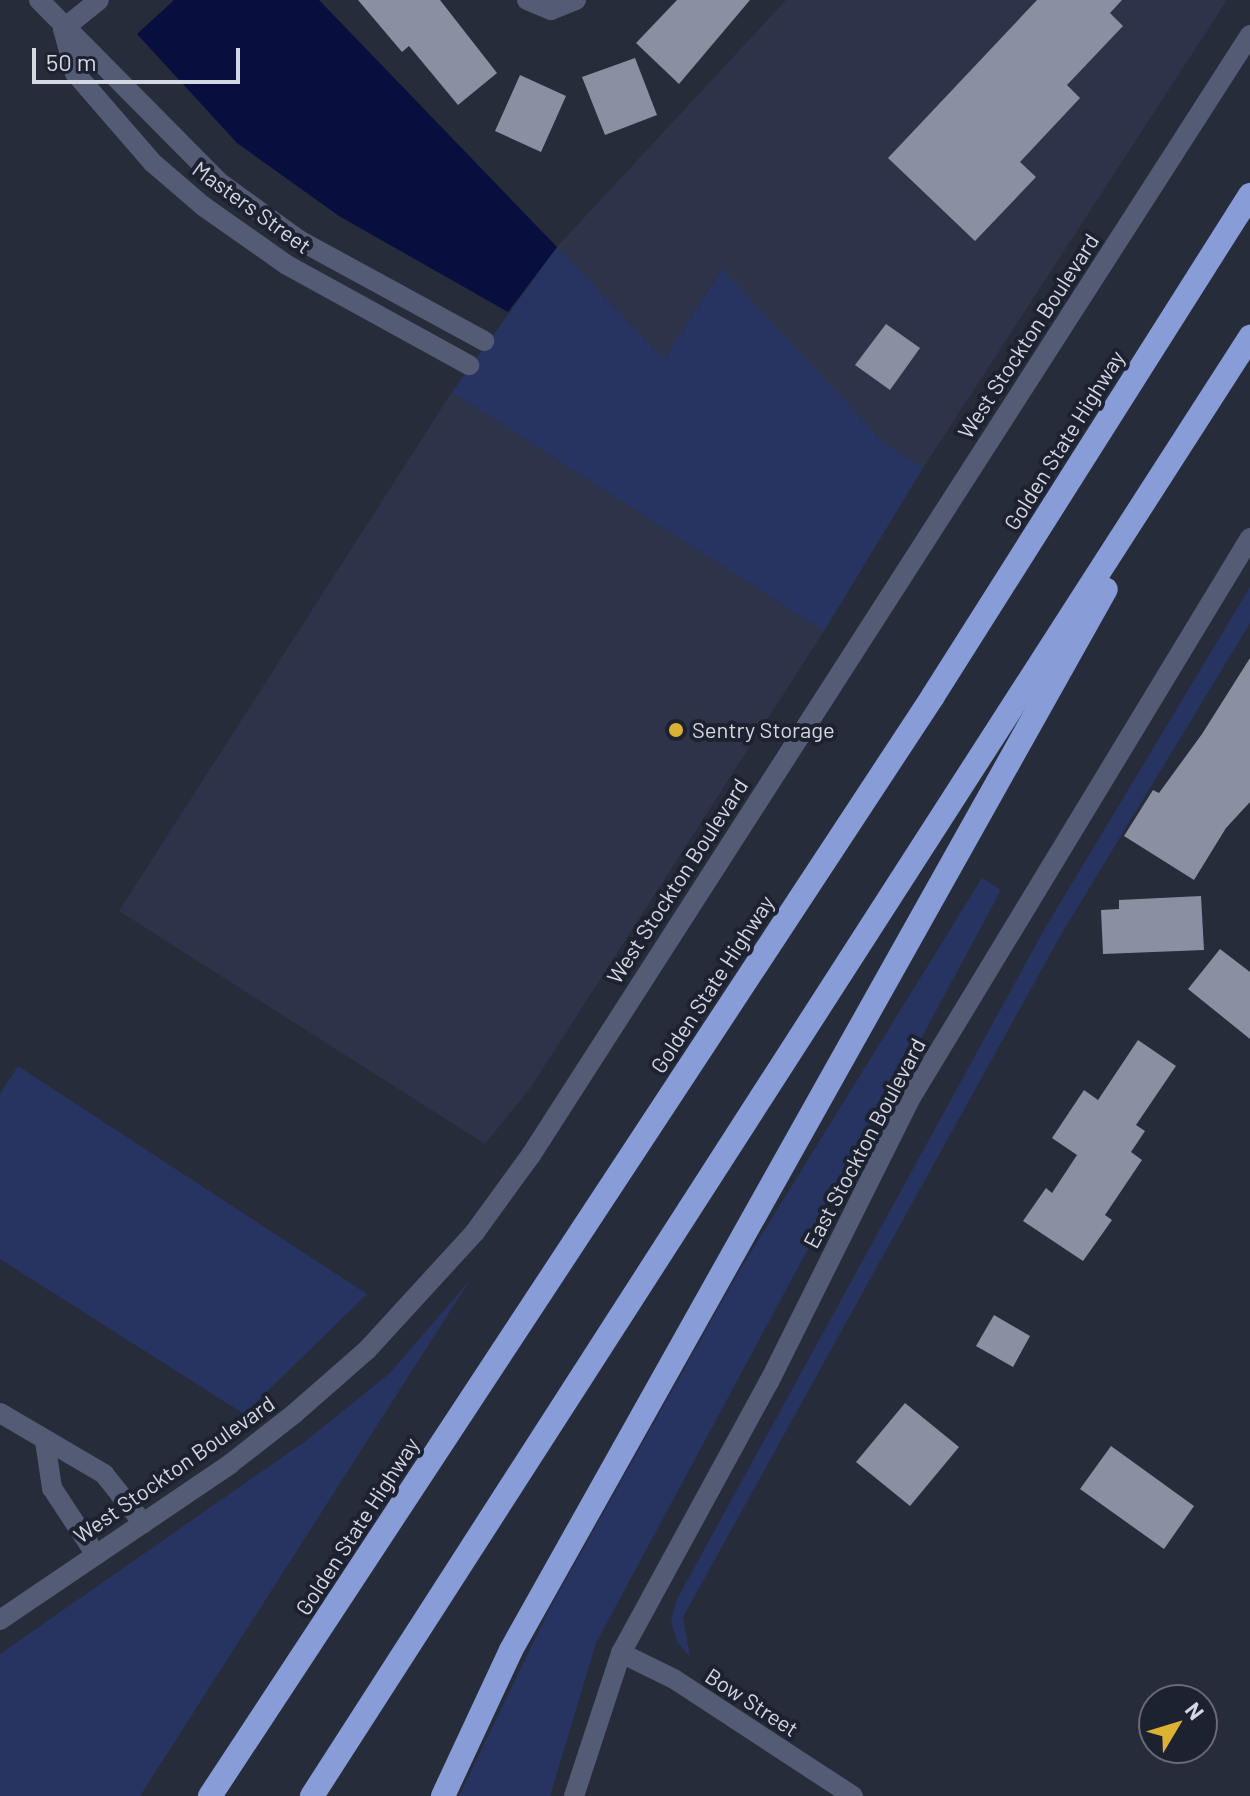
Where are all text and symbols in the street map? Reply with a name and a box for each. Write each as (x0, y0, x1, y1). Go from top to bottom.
scale bar (36, 32, 244, 82)
text: 50 m (46, 47, 97, 76)
street label: Masters Street (188, 155, 316, 259)
street label: West Stockton Boulevard (952, 229, 1104, 443)
street label: Golden State Highway (998, 345, 1130, 535)
place label: Sentry Storage (692, 717, 835, 743)
marker: Sentry Storage (667, 721, 685, 739)
street label: West Stockton Boulevard (601, 774, 753, 988)
street label: Golden State Highway (645, 890, 779, 1078)
street label: East Stockton Boulevard (797, 1034, 931, 1252)
street label: West Stockton Boulevard (69, 1390, 279, 1548)
street label: Golden State Highway (290, 1432, 424, 1620)
street label: Bow Street (701, 1662, 803, 1742)
north arrow (1138, 1684, 1218, 1764)
text: N (1181, 1697, 1210, 1724)

